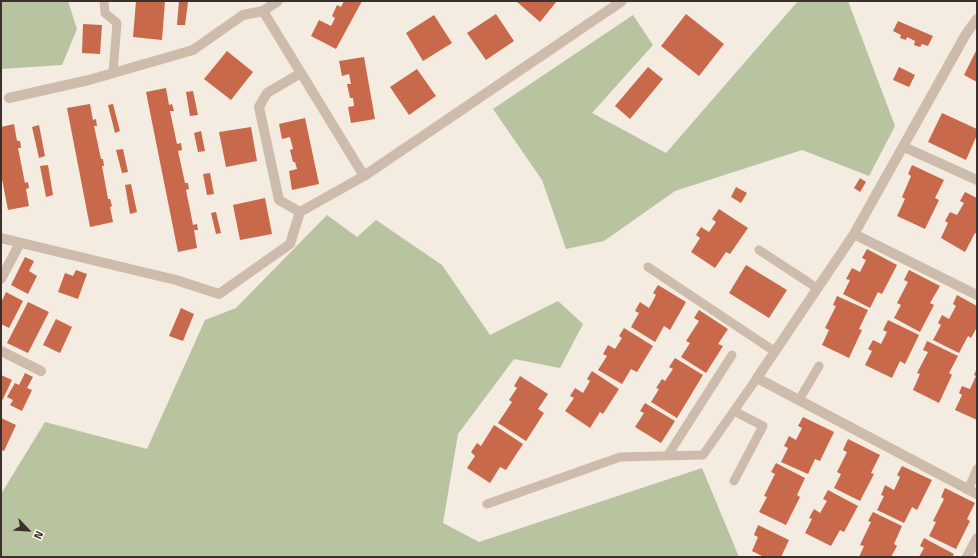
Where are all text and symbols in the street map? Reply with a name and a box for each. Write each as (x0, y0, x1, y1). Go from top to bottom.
north arrow (8, 510, 48, 550)
text: N (30, 528, 48, 542)

